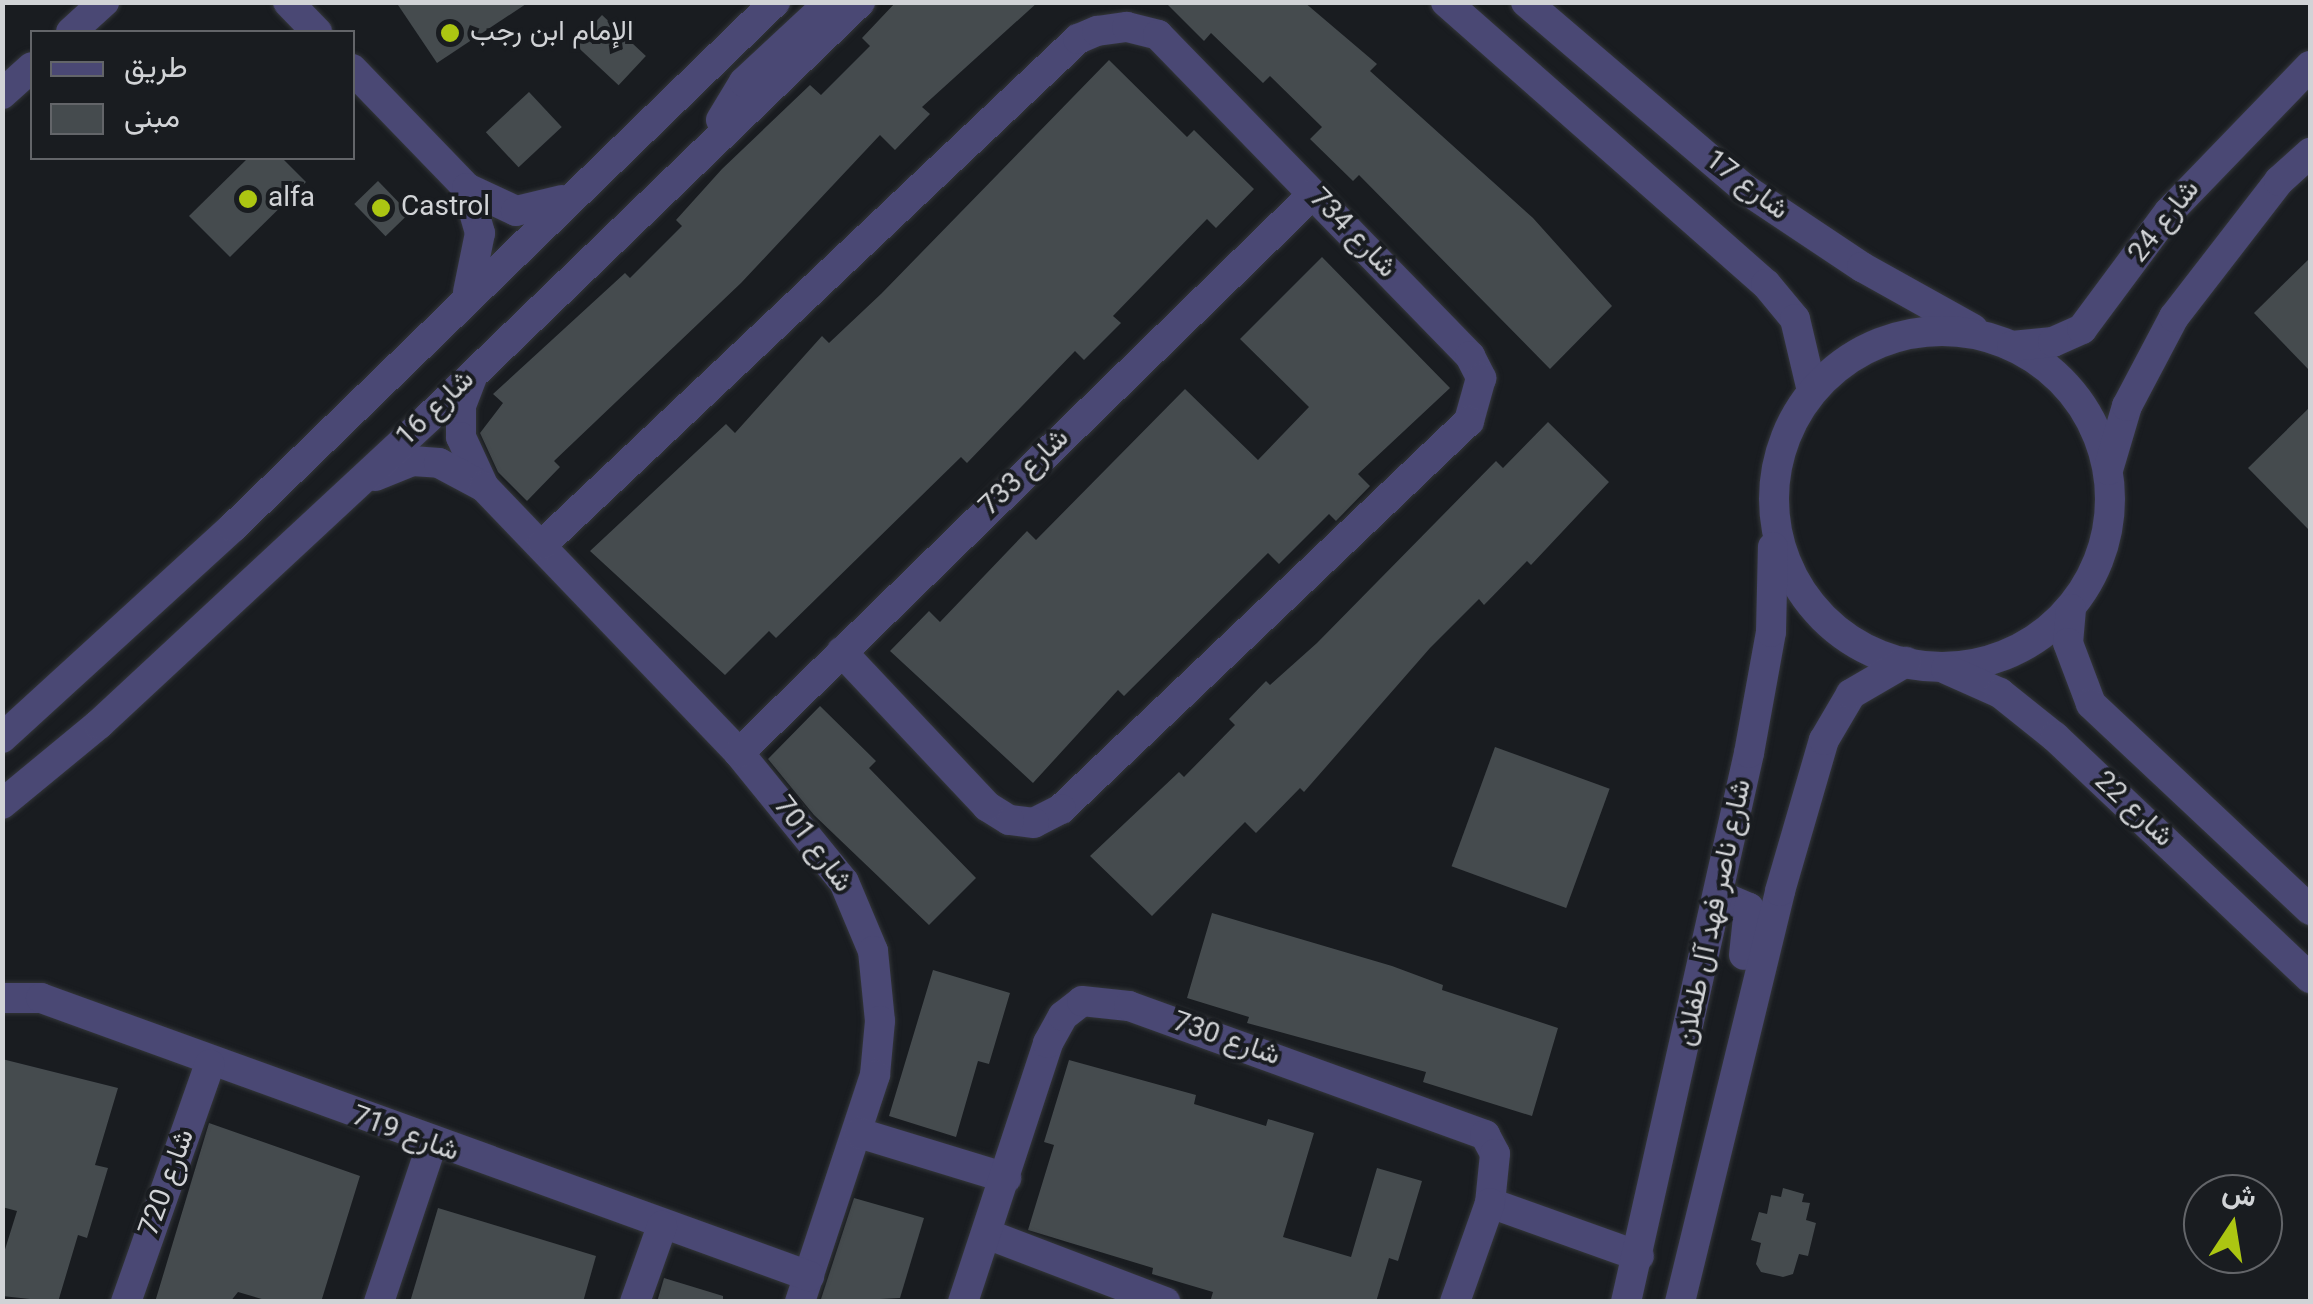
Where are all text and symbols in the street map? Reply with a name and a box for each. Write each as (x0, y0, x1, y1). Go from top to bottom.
place label: الإمام ابن رجب (470, 16, 633, 50)
marker: الإمام ابن رجب (439, 22, 461, 44)
legend (30, 30, 355, 160)
text: طريق (124, 46, 188, 93)
text: مبنى (124, 96, 180, 143)
street label: شارع 17 (1698, 144, 1794, 228)
street label: شارع 24 (2122, 174, 2208, 270)
place label: alfa (268, 182, 315, 216)
street label: شارع 734 (1301, 182, 1403, 286)
marker: alfa (237, 188, 259, 210)
place label: Castrol (401, 191, 490, 225)
marker: Castrol (370, 197, 392, 219)
street label: شارع 16 (390, 364, 482, 454)
street label: شارع 733 (973, 422, 1077, 524)
street label: شارع 22 (2087, 765, 2179, 855)
street label: شارع ناصر فهد آل طفلان (1670, 777, 1760, 1049)
street label: شارع 701 (765, 791, 859, 899)
street label: شارع 730 (1168, 1006, 1284, 1074)
street label: شارع 719 (347, 1100, 463, 1170)
street label: شارع 720 (133, 1125, 203, 1241)
text: ش (2218, 1172, 2260, 1222)
north arrow (2183, 1174, 2283, 1274)

